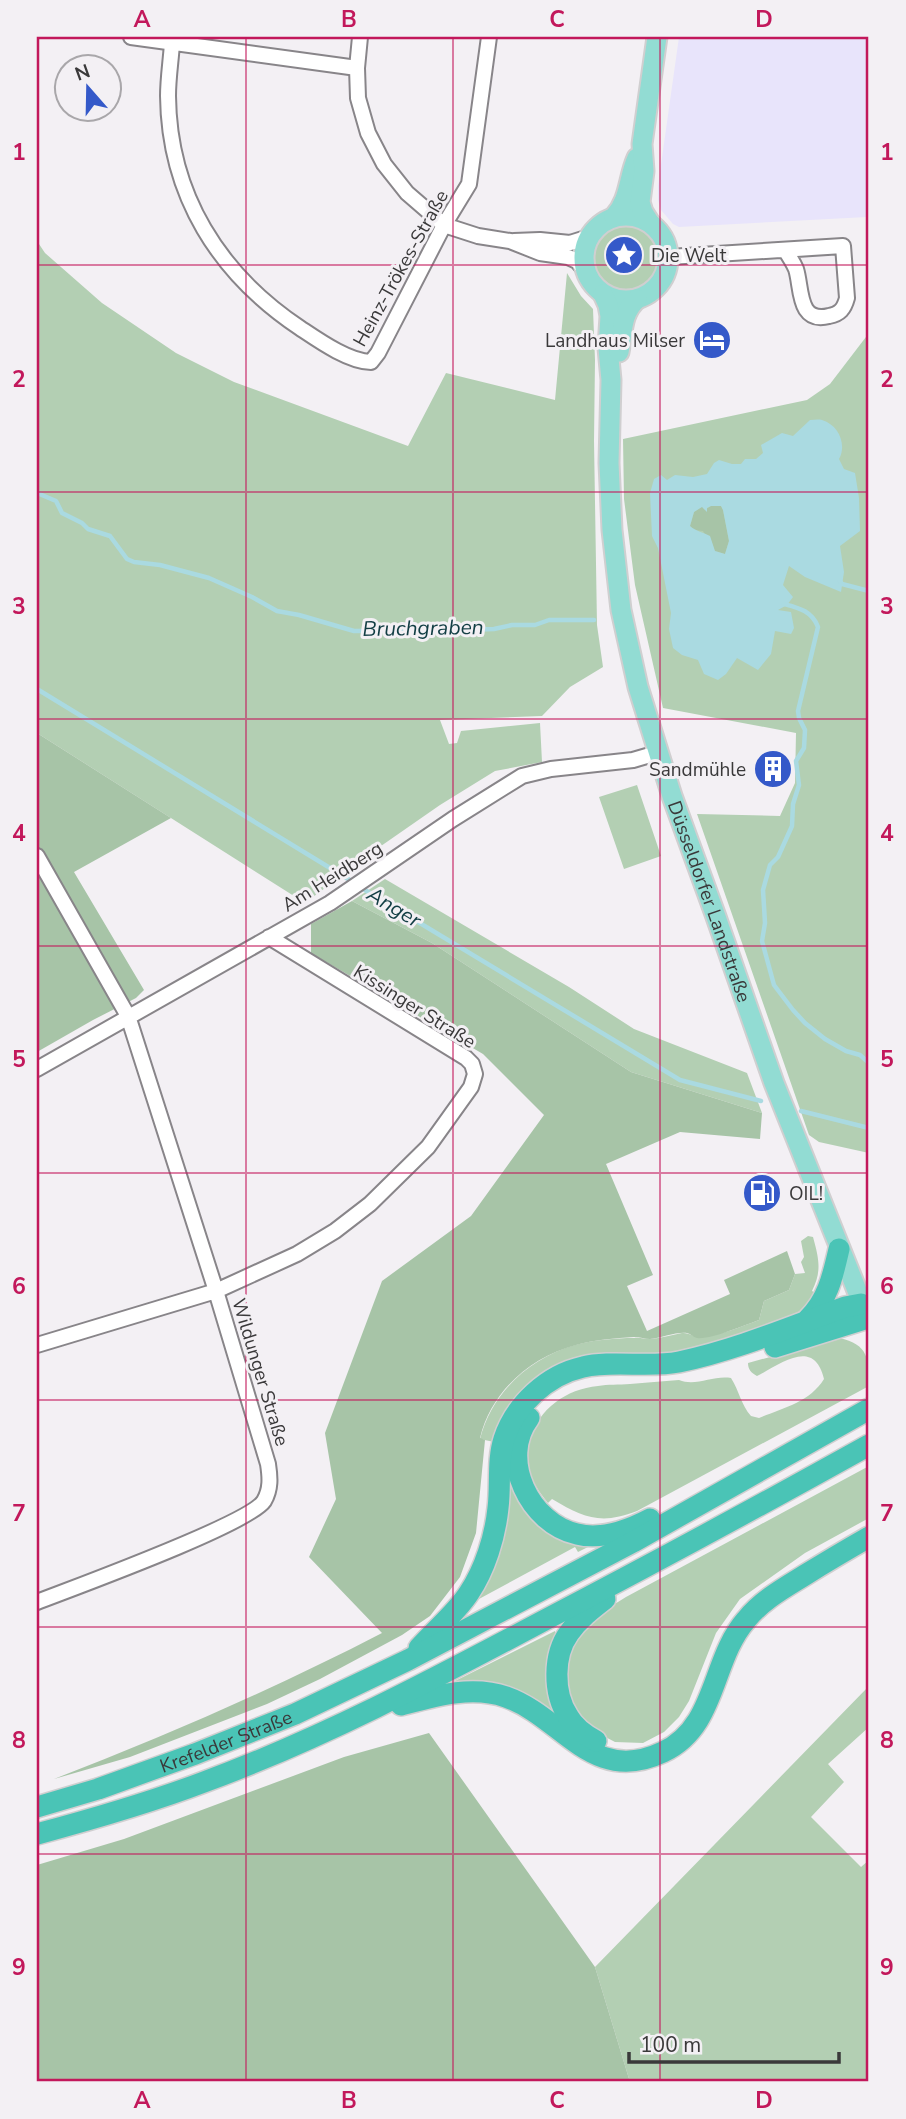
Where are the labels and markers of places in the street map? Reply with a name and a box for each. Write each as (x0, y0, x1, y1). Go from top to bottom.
place icon: Die Welt (603, 234, 645, 276)
place label: Die Welt (651, 243, 727, 269)
hotel icon: Landhaus Milser (691, 319, 733, 361)
place label: Landhaus Milser (545, 328, 685, 354)
building icon: Sandmühle (752, 748, 794, 790)
place label: Sandmühle (649, 757, 746, 783)
fuel station icon: OIL! (741, 1172, 783, 1214)
place label: OIL! (789, 1181, 823, 1207)

